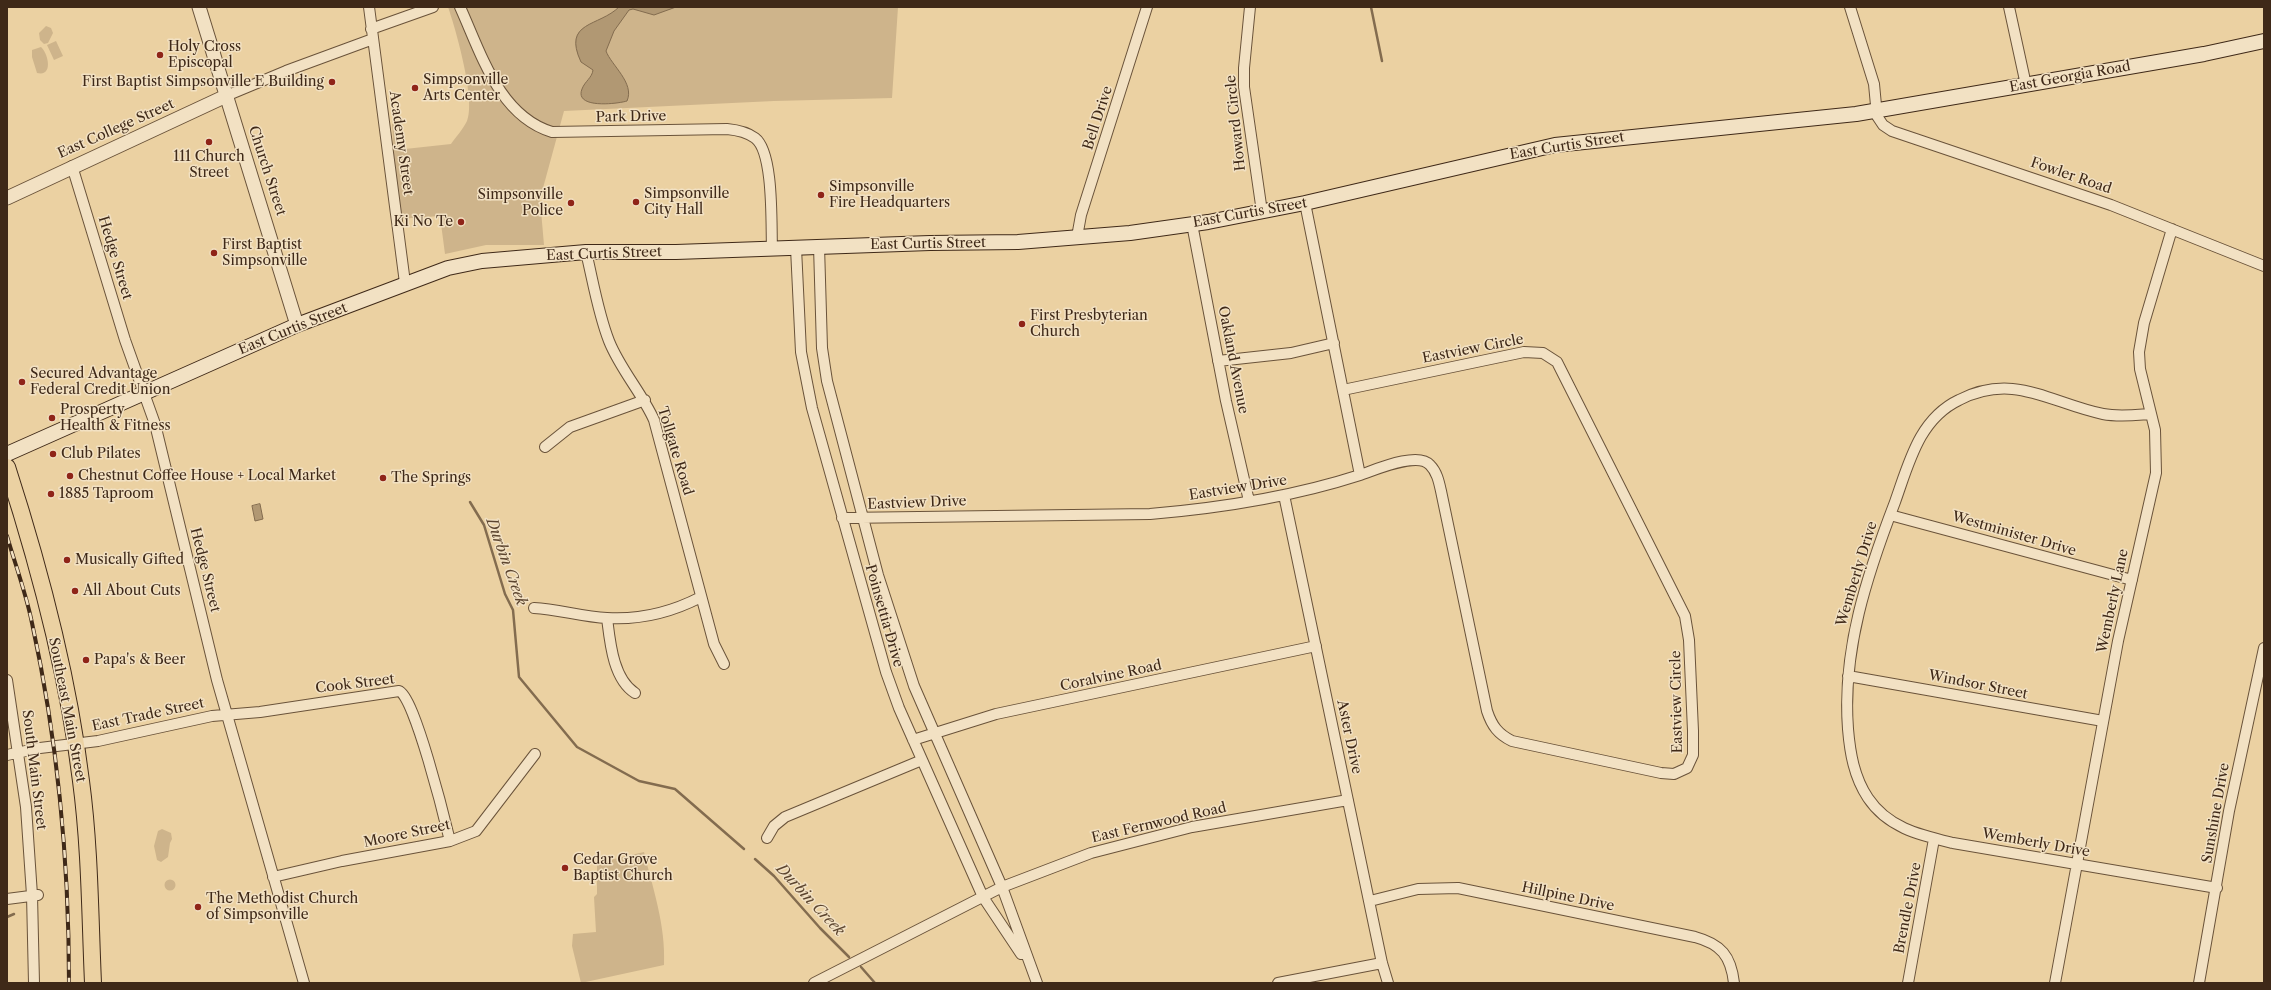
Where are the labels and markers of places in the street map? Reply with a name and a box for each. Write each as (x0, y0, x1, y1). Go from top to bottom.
place label: Holy Cross Episcopal (168, 39, 241, 72)
marker: Holy Cross Episcopal (155, 50, 165, 60)
place label: Simpsonville Arts Center (423, 72, 508, 104)
place label: First Baptist Simpsonville E Building (82, 74, 324, 90)
marker: First Baptist Simpsonville E Building (327, 77, 337, 87)
marker: Simpsonville Arts Center (410, 83, 420, 93)
marker: 111 Church Street (204, 137, 214, 147)
place label: 111 Church Street (173, 149, 245, 182)
place label: Simpsonville Fire Headquarters (829, 179, 950, 212)
place label: Simpsonville City Hall (644, 186, 729, 218)
place label: Simpsonville Police (478, 187, 563, 220)
marker: Simpsonville Fire Headquarters (816, 190, 826, 200)
marker: Simpsonville City Hall (631, 197, 641, 207)
marker: Simpsonville Police (566, 198, 576, 208)
place label: Ki No Te (394, 214, 453, 230)
marker: Ki No Te (456, 217, 466, 227)
place label: First Baptist Simpsonville (222, 237, 307, 270)
marker: First Baptist Simpsonville (209, 248, 219, 258)
place label: First Presbyterian Church (1030, 308, 1148, 340)
marker: First Presbyterian Church (1017, 319, 1027, 329)
place label: Secured Advantage Federal Credit Union (30, 366, 170, 398)
marker: Secured Advantage Federal Credit Union (17, 377, 27, 387)
place label: Prosperty Health & Fitness (60, 402, 171, 434)
marker: Prosperty Health & Fitness (47, 413, 57, 423)
place label: Club Pilates (61, 446, 141, 462)
marker: Club Pilates (48, 449, 58, 459)
place label: Chestnut Coffee House + Local Market (78, 468, 336, 484)
place label: The Springs (391, 470, 471, 486)
marker: Chestnut Coffee House + Local Market (65, 471, 75, 481)
marker: The Springs (378, 473, 388, 483)
place label: 1885 Taproom (59, 486, 154, 502)
marker: 1885 Taproom (46, 489, 56, 499)
place label: Musically Gifted (75, 552, 184, 568)
marker: Musically Gifted (62, 555, 72, 565)
place label: All About Cuts (83, 583, 181, 599)
marker: All About Cuts (70, 586, 80, 596)
place label: Papa's & Beer (94, 652, 185, 668)
marker: Papa's & Beer (81, 655, 91, 665)
place label: Cedar Grove Baptist Church (573, 852, 673, 884)
marker: Cedar Grove Baptist Church (560, 863, 570, 873)
place label: The Methodist Church of Simpsonville (206, 891, 358, 924)
marker: The Methodist Church of Simpsonville (193, 902, 203, 912)

